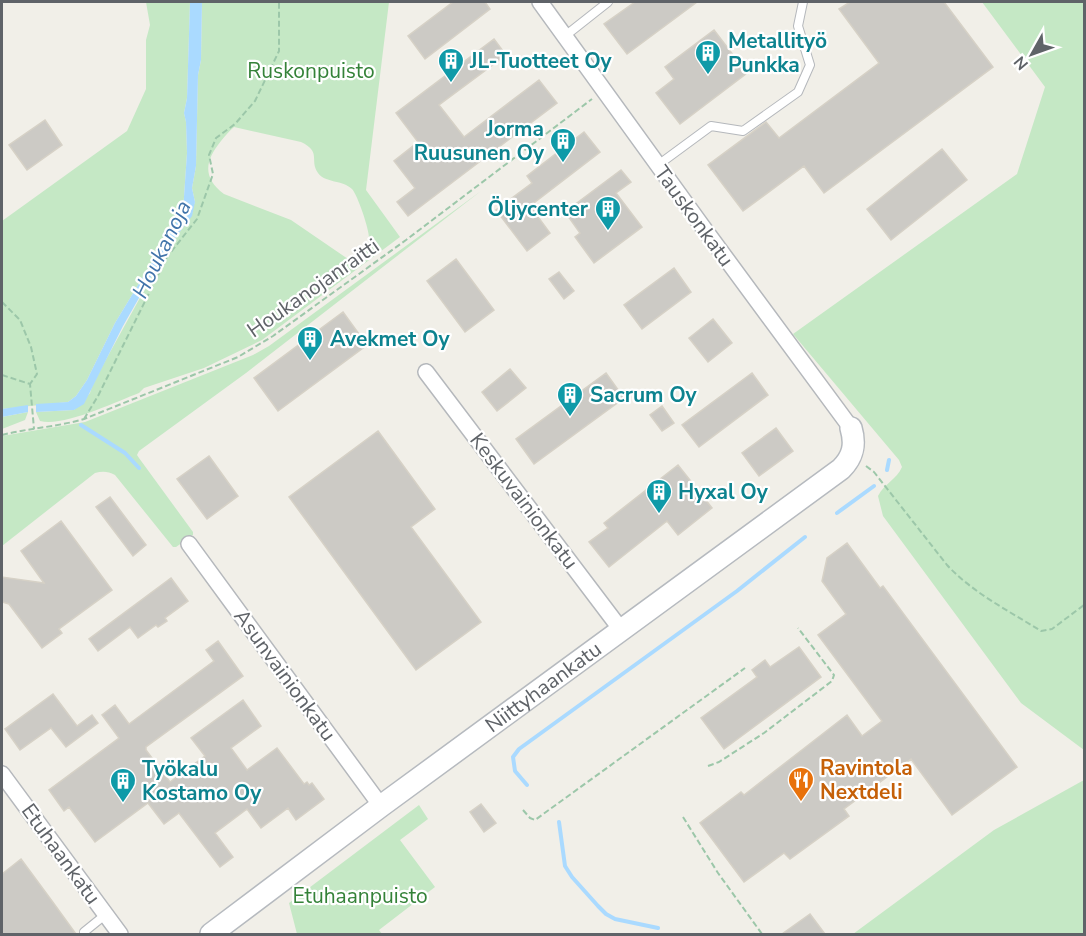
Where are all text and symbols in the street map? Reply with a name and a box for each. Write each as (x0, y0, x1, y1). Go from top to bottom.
north arrow (1002, 24, 1062, 84)
place label: Metallityö Punkka (728, 27, 827, 79)
building icon: Metallityö Punkka (693, 38, 723, 76)
building icon: JL-Tuotteet Oy (436, 46, 466, 84)
place label: JL-Tuotteet Oy (469, 47, 613, 75)
text: N (1009, 51, 1034, 75)
park label: Ruskonpuisto (247, 57, 375, 85)
place label: Jorma Ruusunen Oy (414, 115, 545, 167)
building icon: Jorma Ruusunen Oy (548, 126, 578, 164)
street label: Tauskonkatu (648, 160, 740, 272)
building icon: Öljycenter (593, 194, 623, 232)
water label: Houkanoja (125, 195, 198, 303)
place label: Öljycenter (488, 195, 589, 223)
street label: Houkanojanraitti (241, 232, 385, 344)
building icon: Avekmet Oy (295, 324, 325, 362)
place label: Avekmet Oy (330, 325, 451, 353)
building icon: Sacrum Oy (555, 380, 585, 418)
place label: Sacrum Oy (590, 381, 698, 409)
street label: Keskuvainionkatu (463, 427, 585, 575)
building icon: Hyxal Oy (644, 477, 674, 515)
place label: Hyxal Oy (678, 478, 769, 506)
street label: Asunvainionkatu (228, 603, 342, 747)
street label: Niittyhaankatu (480, 635, 607, 739)
place label: Ravintola Nextdeli (820, 754, 913, 806)
place label: Työkalu Kostamo Oy (142, 755, 262, 807)
restaurant icon: Ravintola Nextdeli (786, 765, 816, 803)
building icon: Työkalu Kostamo Oy (108, 766, 138, 804)
street label: Etuhaankatu (15, 798, 107, 910)
park label: Etuhaanpuisto (292, 882, 428, 910)

